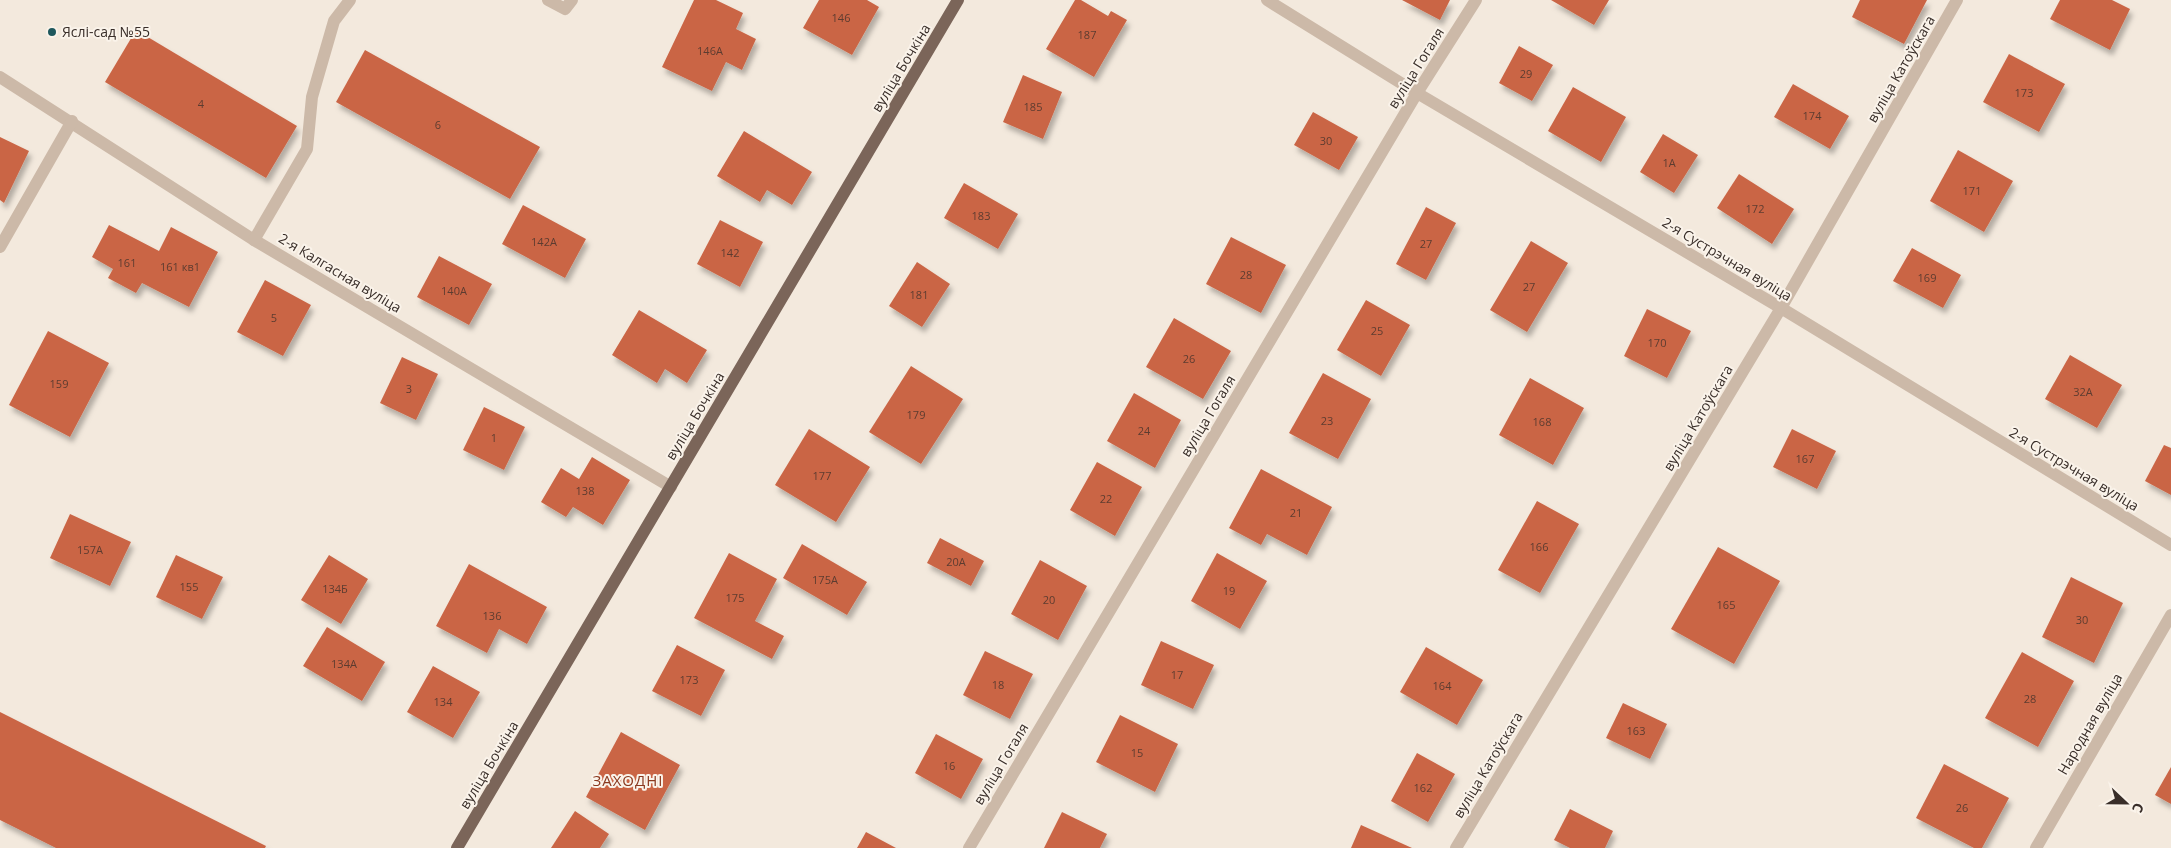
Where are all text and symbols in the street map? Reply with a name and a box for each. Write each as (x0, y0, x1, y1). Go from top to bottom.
house number: 146 (832, 10, 850, 25)
street label: вуліца Катоўскага (1862, 12, 1939, 126)
street label: вуліца Бочкіна (867, 20, 934, 115)
place label: Яслі-сад №55 (62, 22, 150, 41)
street label: вуліца Гогаля (1383, 24, 1448, 112)
marker: Яслі-сад №55 (46, 26, 58, 38)
house number: 187 (1078, 27, 1096, 42)
house number: 146А (697, 43, 723, 58)
house number: 29 (1520, 66, 1532, 81)
house number: 173 (2015, 85, 2033, 100)
house number: 4 (198, 96, 205, 111)
house number: 185 (1024, 99, 1042, 114)
house number: 174 (1803, 108, 1822, 123)
house number: 6 (435, 117, 441, 132)
house number: 30 (1320, 133, 1332, 148)
house number: 1А (1662, 155, 1676, 170)
house number: 171 (1963, 183, 1981, 198)
house number: 172 (1746, 201, 1764, 216)
house number: 183 (972, 208, 990, 223)
street label: 2-я Сустрэчная вуліца (1659, 212, 1796, 305)
street label: 2-я Калгасная вуліца (275, 228, 405, 317)
house number: 142А (531, 234, 557, 249)
house number: 27 (1420, 236, 1432, 251)
house number: 142 (721, 245, 739, 260)
house number: 161 (118, 255, 136, 270)
house number: 161 кв1 (160, 259, 200, 274)
house number: 28 (1240, 267, 1252, 282)
house number: 169 (1918, 270, 1936, 285)
house number: 27 (1523, 279, 1535, 294)
house number: 140А (441, 283, 467, 298)
house number: 181 (910, 287, 928, 302)
house number: 5 (271, 310, 277, 325)
house number: 25 (1371, 323, 1383, 338)
house number: 170 (1648, 335, 1666, 350)
house number: 26 (1183, 351, 1195, 366)
street label: вуліца Катоўскага (1658, 361, 1737, 474)
street label: вуліца Бочкіна (661, 368, 728, 463)
street label: вуліца Гогаля (1176, 371, 1239, 460)
house number: 159 (50, 376, 68, 391)
house number: 3 (406, 381, 412, 396)
house number: 32А (2073, 384, 2093, 399)
house number: 179 (907, 407, 925, 422)
house number: 23 (1321, 413, 1333, 428)
house number: 168 (1533, 414, 1551, 429)
street label: 2-я Сустрэчная вуліца (2006, 422, 2143, 515)
house number: 24 (1138, 423, 1151, 438)
house number: 1 (491, 430, 497, 445)
house number: 167 (1796, 451, 1814, 466)
house number: 177 (813, 468, 831, 483)
house number: 138 (576, 483, 594, 498)
house number: 22 (1100, 491, 1112, 506)
house number: 21 (1290, 505, 1302, 520)
house number: 166 (1530, 539, 1548, 554)
house number: 157А (77, 542, 103, 557)
house number: 20А (946, 554, 966, 569)
house number: 175А (812, 572, 838, 587)
house number: 155 (180, 579, 198, 594)
house number: 134Б (322, 581, 348, 596)
house number: 19 (1223, 583, 1235, 598)
house number: 175 (726, 590, 744, 605)
house number: 20 (1043, 592, 1055, 607)
house number: 165 (1717, 597, 1735, 612)
house number: 136 (483, 608, 501, 623)
house number: 30 (2076, 612, 2088, 627)
house number: 134А (331, 656, 357, 671)
house number: 17 (1171, 667, 1183, 682)
street label: Народная вуліца (2053, 670, 2126, 778)
house number: 173 (680, 672, 698, 687)
house number: 18 (992, 677, 1004, 692)
house number: 164 (1433, 678, 1452, 693)
house number: 28 (2024, 691, 2036, 706)
house number: 134 (434, 694, 453, 709)
street label: вуліца Катоўскага (1448, 708, 1527, 821)
street label: вуліца Бочкіна (455, 717, 522, 812)
street label: вуліца Гогаля (969, 719, 1032, 808)
house number: 163 (1627, 723, 1645, 738)
house number: 15 (1131, 745, 1143, 760)
house number: 16 (943, 758, 955, 773)
district label: ЗАХОДНІ (592, 770, 664, 790)
north arrow (2101, 778, 2151, 828)
house number: 162 (1414, 780, 1432, 795)
house number: 26 (1956, 800, 1968, 815)
text: С (2128, 800, 2149, 816)

